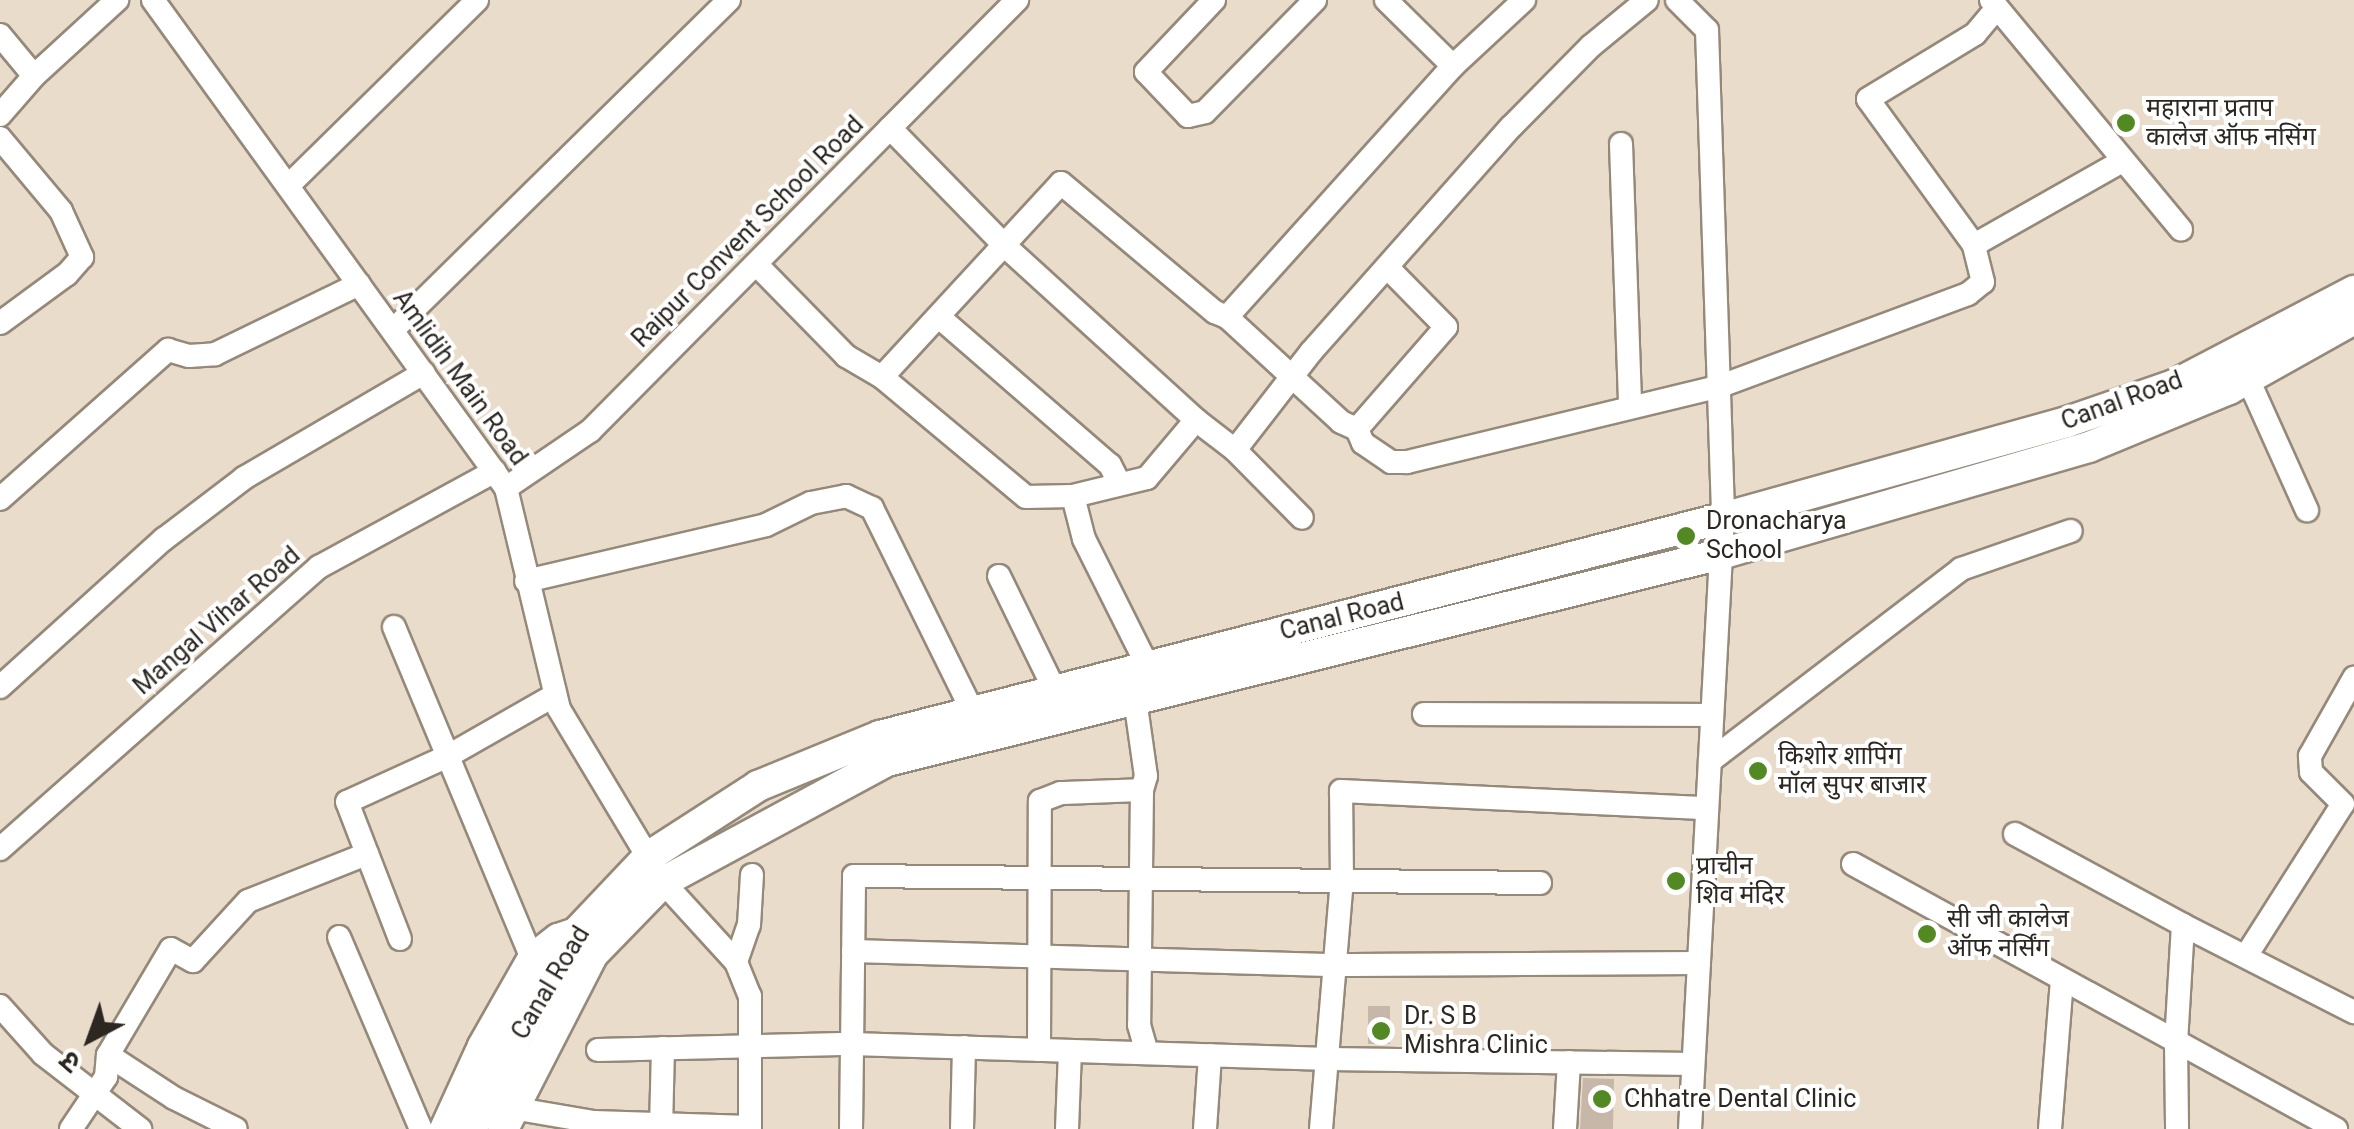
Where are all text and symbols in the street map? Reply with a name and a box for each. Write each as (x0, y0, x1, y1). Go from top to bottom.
place label: महाराना प्रताप कालेज ऑफ नसिंग (2146, 94, 2316, 153)
street label: Raipur Convent School Road (626, 110, 870, 354)
marker: महाराना प्रताप कालेज ऑफ नसिंग (2115, 112, 2137, 134)
street label: Amlidih Main Road (386, 284, 534, 472)
street label: Canal Road (2057, 365, 2187, 437)
place label: Dronacharya School (1706, 507, 1847, 566)
marker: Dronacharya School (1675, 525, 1697, 547)
street label: Mangal Vihar Road (128, 541, 306, 701)
street label: Canal Road (1277, 587, 1407, 647)
place label: किशोर शापिंग मॉल सुपर बाजार (1778, 742, 1926, 801)
marker: किशोर शापिंग मॉल सुपर बाजार (1747, 760, 1769, 782)
place label: प्राचीन शिव मंदिर (1696, 852, 1785, 911)
marker: प्राचीन शिव मंदिर (1665, 870, 1687, 892)
place label: सी जी कालेज ऑफ नर्सिंग (1947, 905, 2069, 964)
street label: Canal Road (505, 921, 597, 1045)
marker: सी जी कालेज ऑफ नर्सिंग (1916, 923, 1938, 945)
north arrow (40, 989, 140, 1089)
place label: Dr. S B Mishra Clinic (1404, 1002, 1548, 1061)
marker: Dr. S B Mishra Clinic (1368, 1018, 1394, 1044)
text: उ (53, 1044, 87, 1080)
place label: Chhatre Dental Clinic (1624, 1084, 1856, 1114)
marker: Chhatre Dental Clinic (1589, 1086, 1615, 1112)

